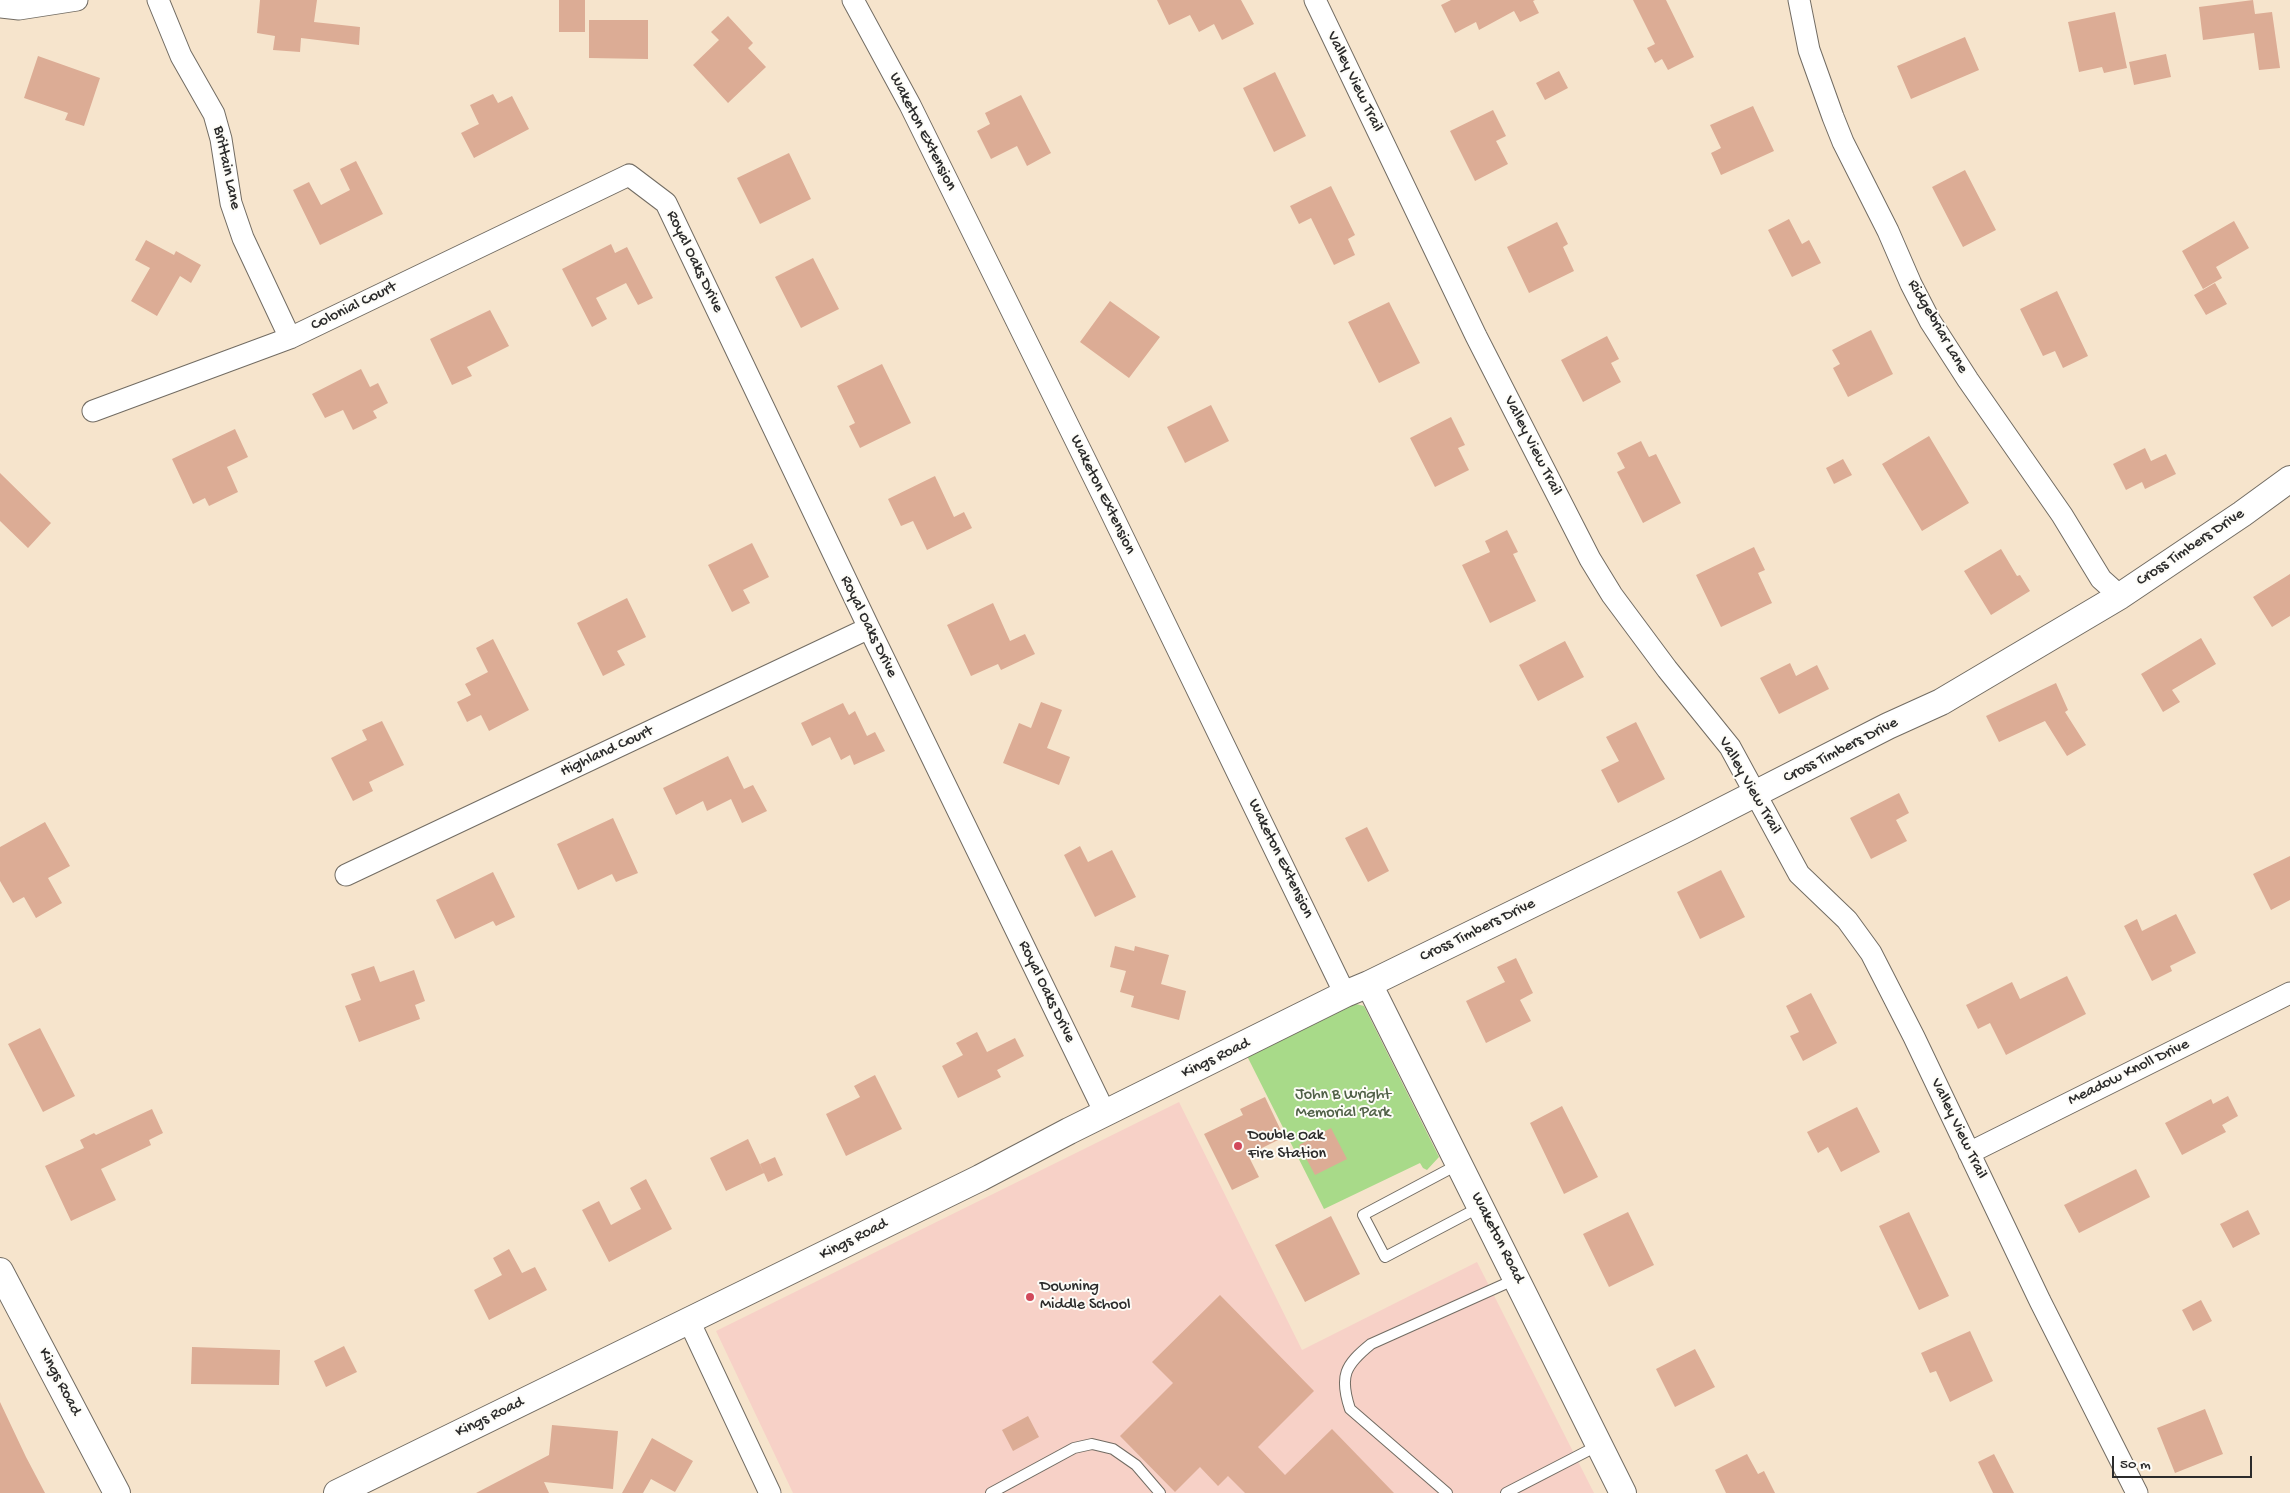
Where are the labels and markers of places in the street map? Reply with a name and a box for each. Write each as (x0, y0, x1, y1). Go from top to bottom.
place label: Double Oak Fire Station (1248, 1127, 1326, 1165)
marker: Double Oak Fire Station (1232, 1140, 1244, 1152)
place label: Downing Middle School (1040, 1278, 1130, 1316)
marker: Downing Middle School (1024, 1291, 1036, 1303)

